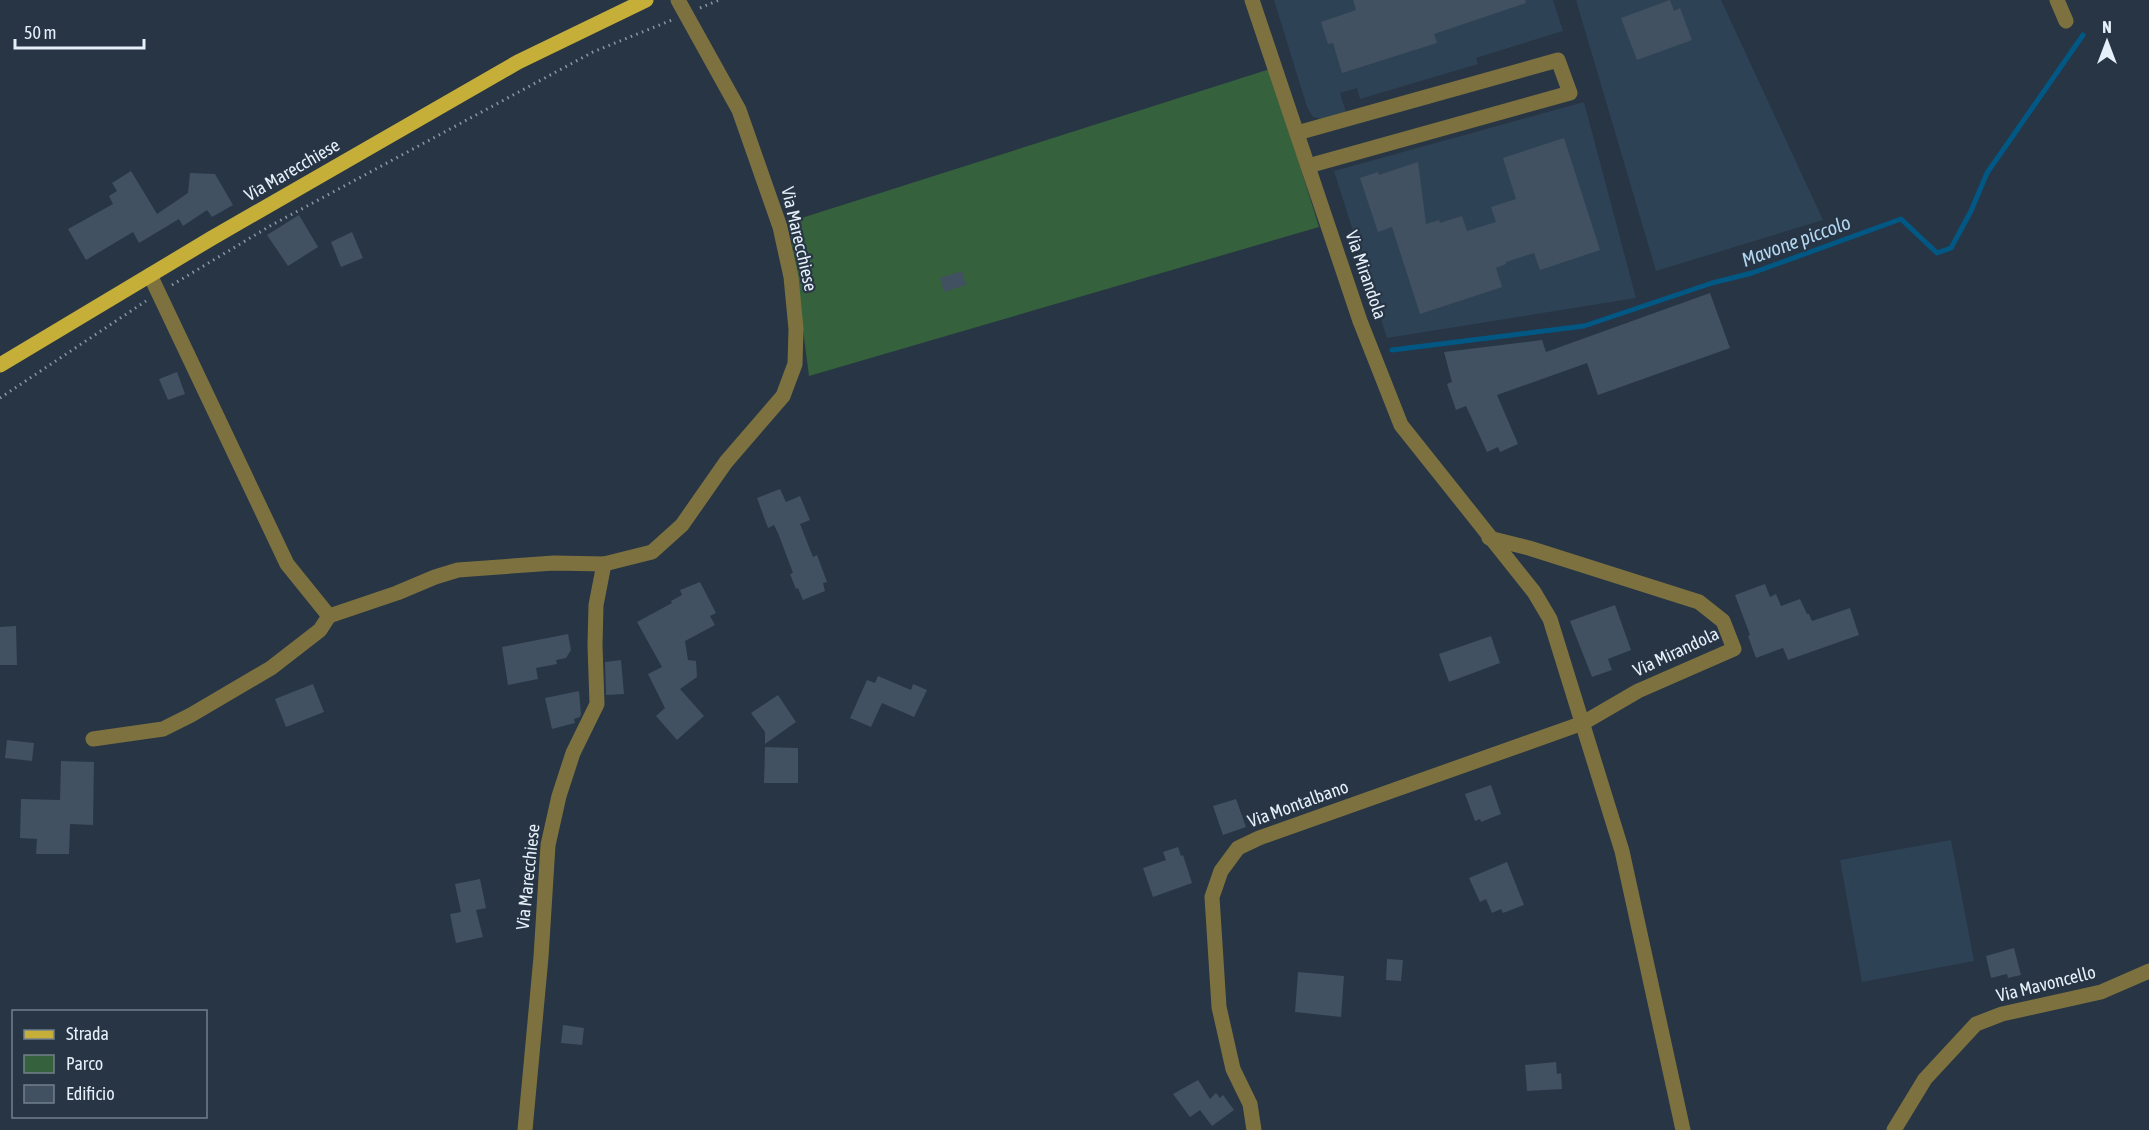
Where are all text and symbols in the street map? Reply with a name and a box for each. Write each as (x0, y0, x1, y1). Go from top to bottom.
scale bar (15, 12, 144, 50)
north arrow (2077, 12, 2137, 72)
text: N (2102, 18, 2112, 36)
text: 50 m (24, 22, 56, 43)
street label: Via Marecchiese (240, 134, 343, 205)
street label: Via Marecchiese (777, 185, 822, 293)
water label: Mavone piccolo (1738, 210, 1853, 271)
street label: Via Mirandola (1342, 228, 1391, 322)
street label: Via Mirandola (1630, 623, 1722, 681)
street label: Via Montalbano (1245, 776, 1351, 831)
street label: Via Marecchiese (511, 823, 544, 931)
street label: Via Mavoncello (1994, 961, 2098, 1006)
legend (12, 1010, 207, 1118)
text: Strada (66, 1023, 109, 1044)
text: Parco (66, 1053, 103, 1074)
text: Edificio (66, 1083, 115, 1104)

